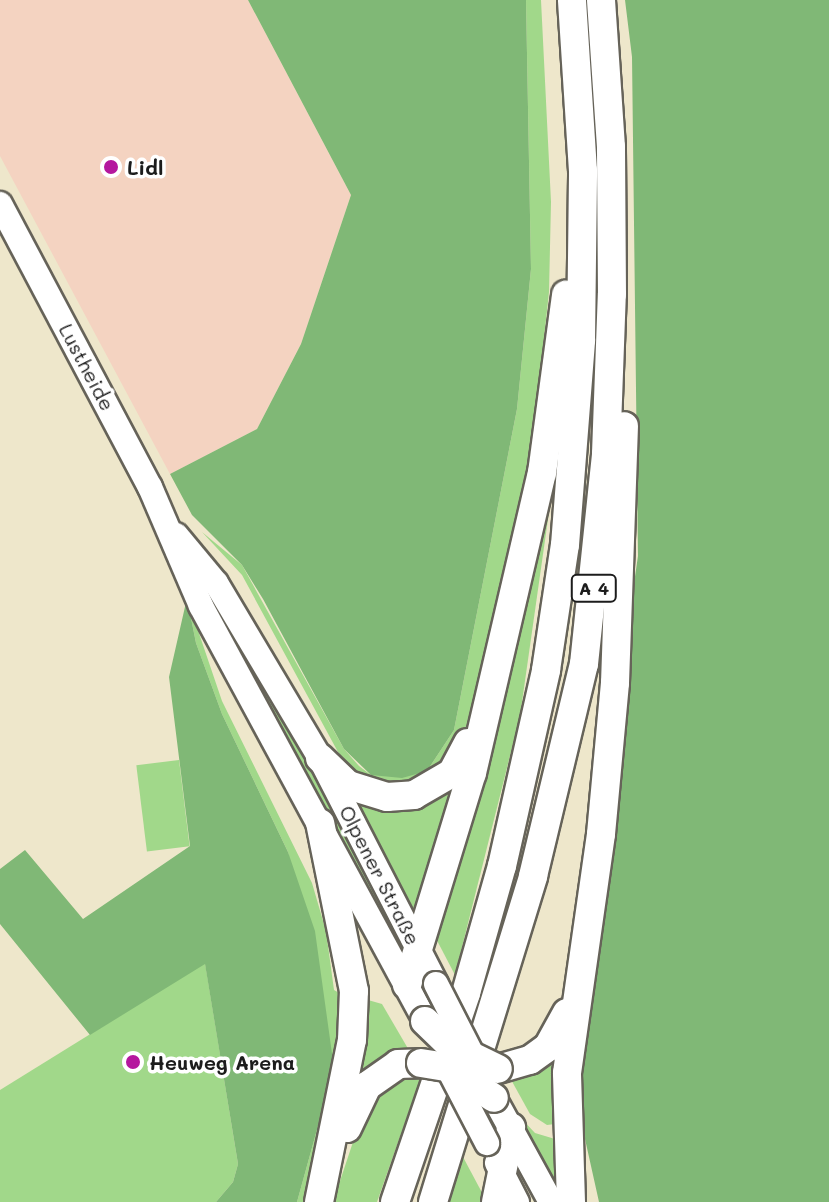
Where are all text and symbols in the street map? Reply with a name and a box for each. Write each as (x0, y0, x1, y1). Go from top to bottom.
place label: Lidl (127, 155, 163, 179)
marker: Lidl (102, 158, 120, 176)
street label: Lustheide (54, 320, 120, 414)
road number: A 4 (570, 574, 618, 602)
street label: Olpener Straße (335, 801, 425, 949)
place label: Heuweg Arena (149, 1050, 295, 1074)
marker: Heuweg Arena (124, 1053, 142, 1071)

